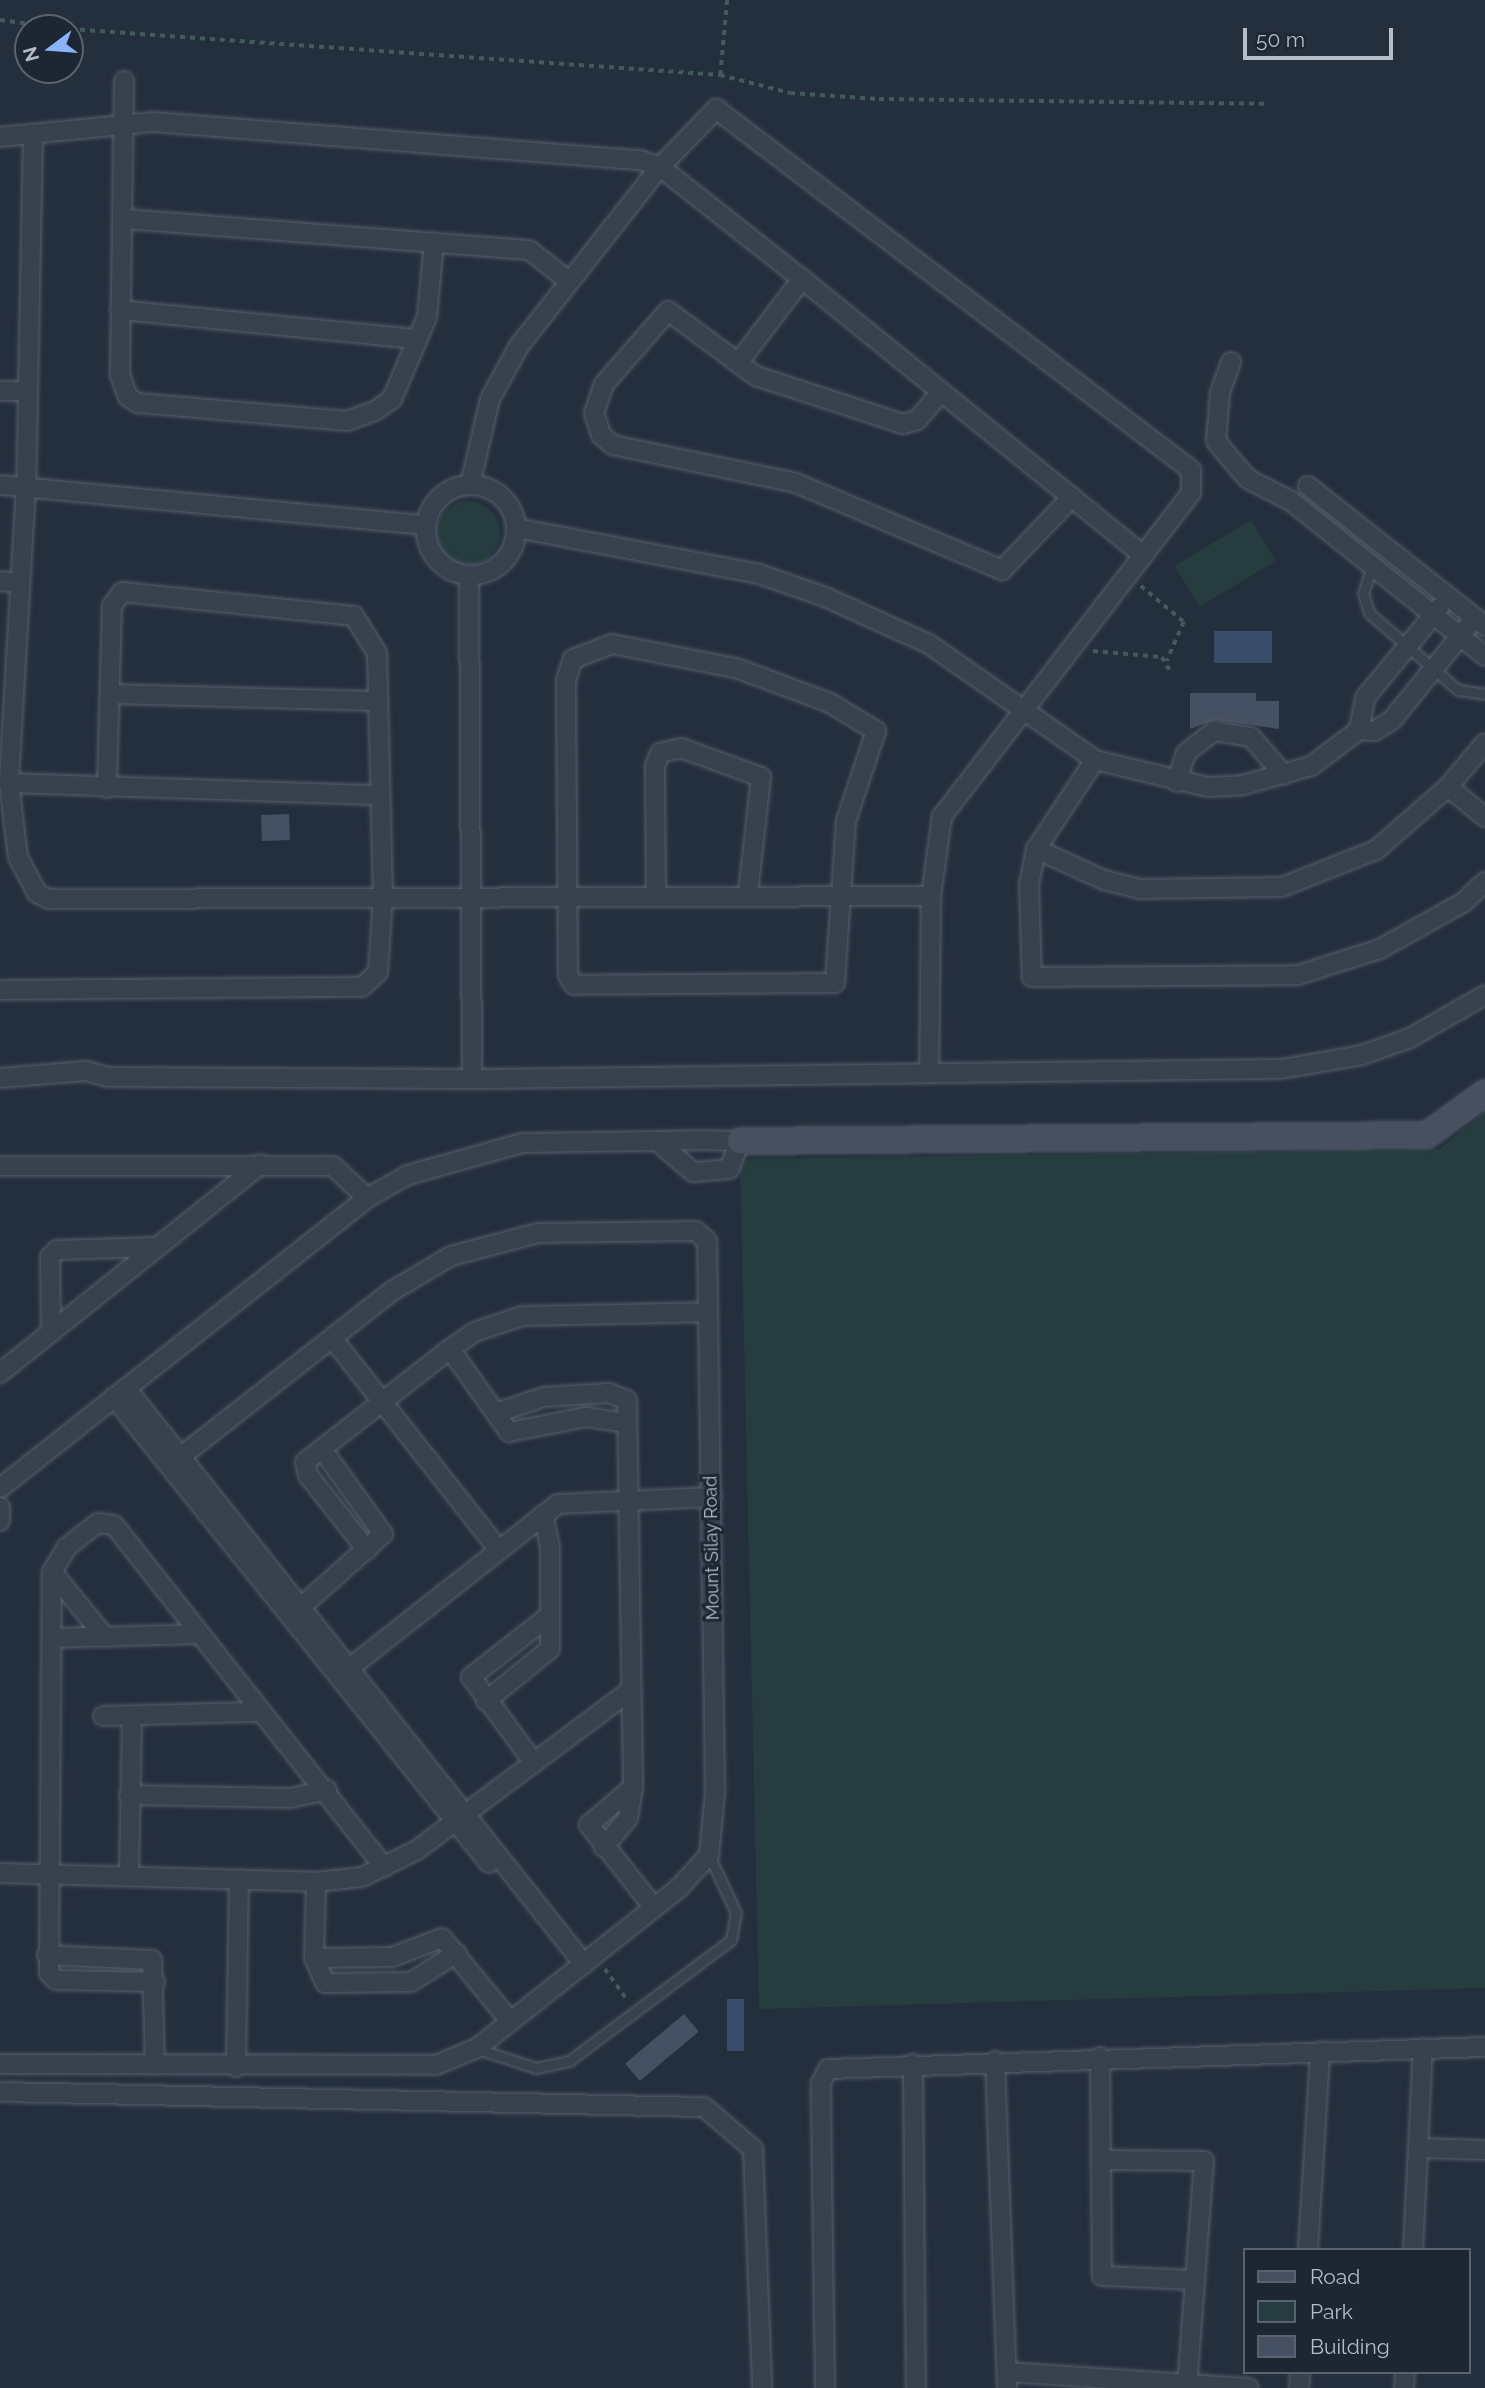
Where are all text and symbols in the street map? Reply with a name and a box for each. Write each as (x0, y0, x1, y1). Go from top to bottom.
north arrow (14, 14, 84, 84)
scale bar (1247, 14, 1398, 58)
text: 50 m (1256, 27, 1305, 52)
text: N (18, 44, 43, 64)
street label: Mount Silay Road (700, 1475, 724, 1621)
legend (1244, 2248, 1471, 2374)
text: Road (1310, 2264, 1360, 2289)
text: Park (1310, 2299, 1353, 2324)
text: Building (1310, 2334, 1390, 2359)

